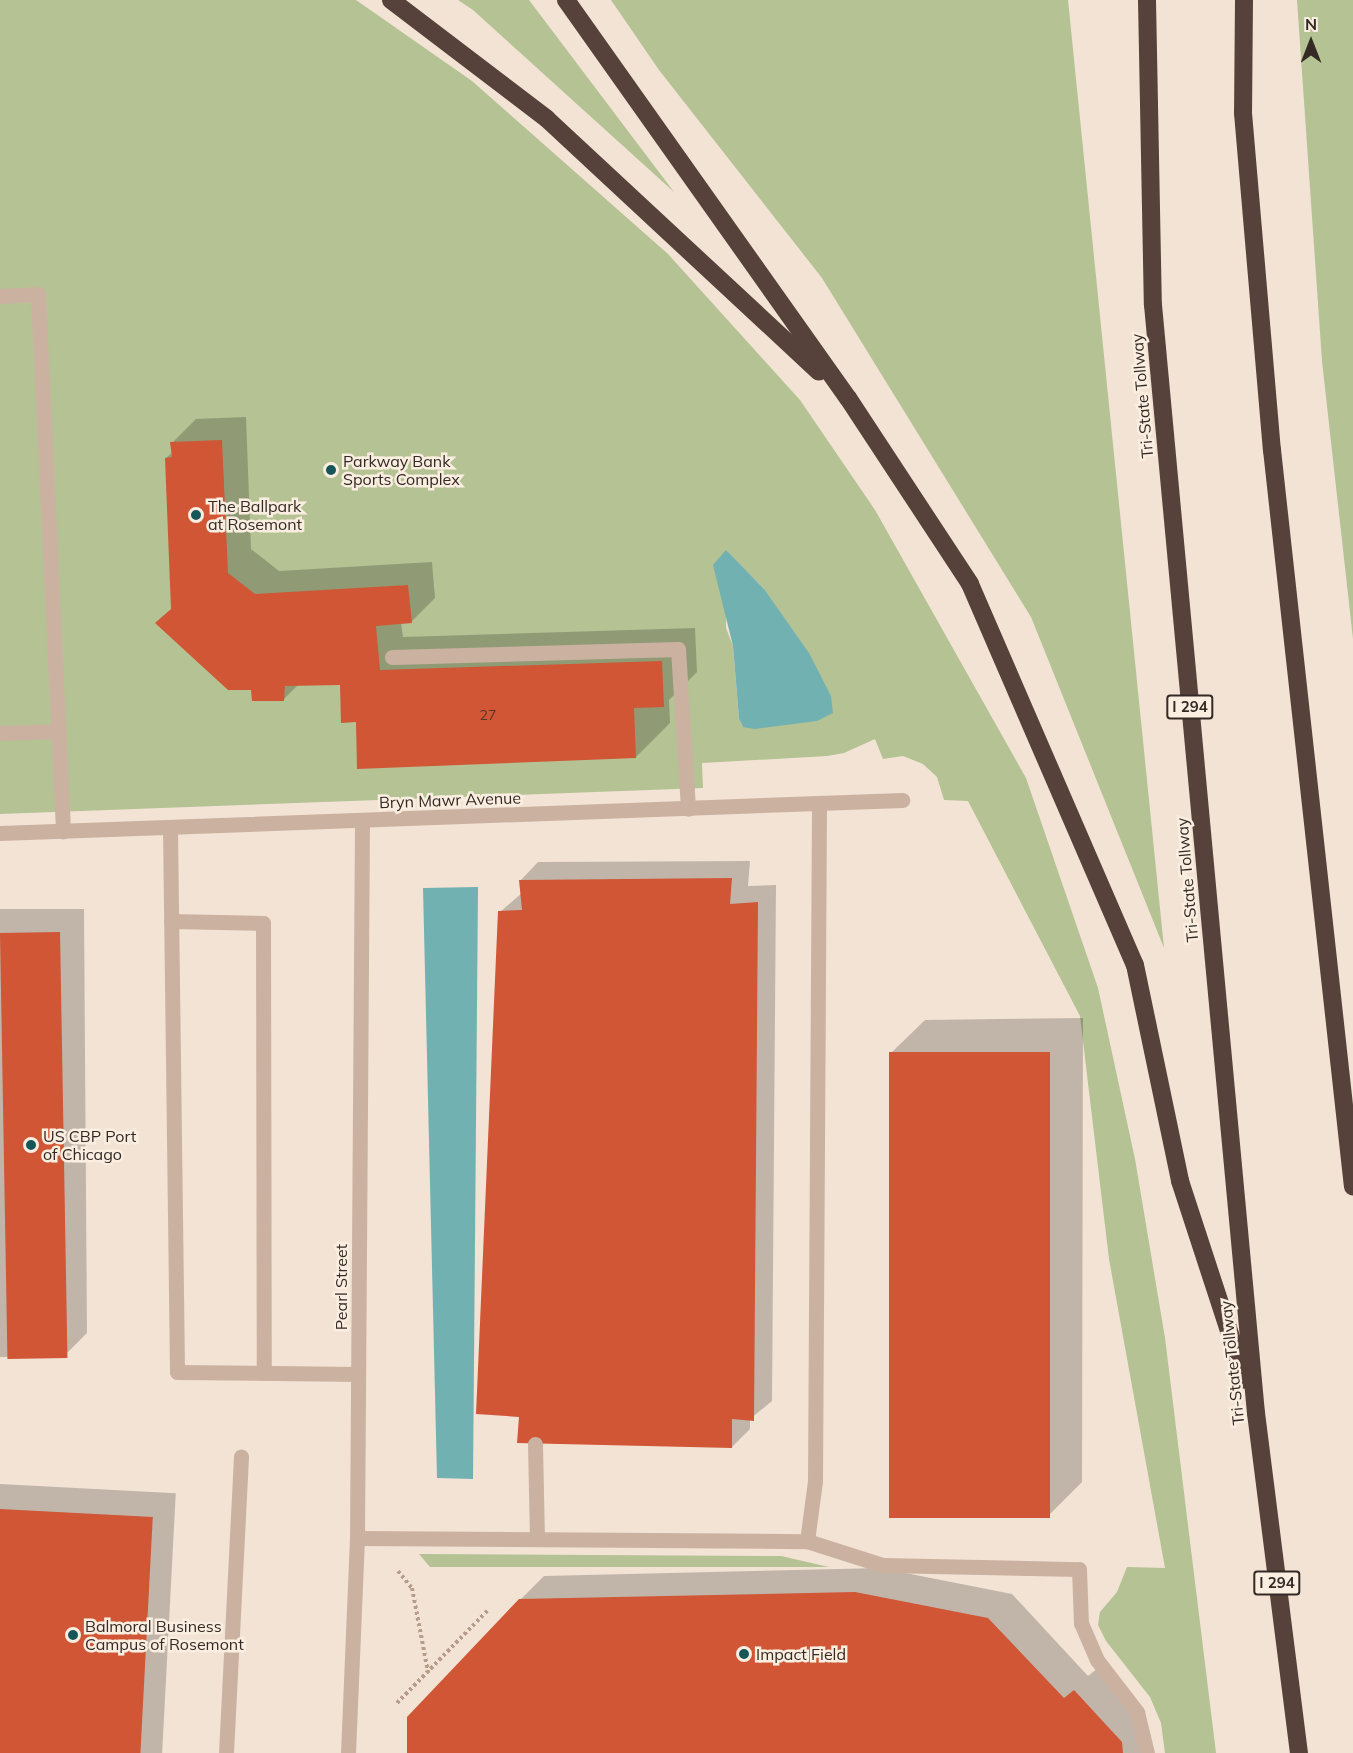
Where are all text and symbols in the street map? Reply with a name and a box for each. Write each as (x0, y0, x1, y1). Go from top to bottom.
north arrow (1281, 12, 1341, 72)
text: N (1305, 14, 1317, 34)
street label: Tri-State Tollway (1127, 333, 1157, 459)
place label: Parkway Bank Sports Complex (343, 451, 460, 489)
marker: Parkway Bank Sports Complex (324, 463, 338, 477)
place label: The Ballpark at Rosemont (208, 496, 302, 534)
marker: The Ballpark at Rosemont (189, 508, 203, 522)
road number: I 294 (1166, 695, 1214, 719)
house number: 27 (480, 707, 496, 723)
street label: Bryn Mawr Avenue (379, 788, 521, 812)
street label: Tri-State Tollway (1172, 817, 1202, 943)
place label: US CBP Port of Chicago (43, 1126, 136, 1164)
marker: US CBP Port of Chicago (24, 1138, 38, 1152)
street label: Pearl Street (331, 1244, 351, 1330)
street label: Tri-State Tollway (1216, 1300, 1248, 1426)
road number: I 294 (1253, 1571, 1301, 1595)
place label: Balmoral Business Campus of Rosemont (85, 1616, 244, 1654)
marker: Balmoral Business Campus of Rosemont (66, 1628, 80, 1642)
place label: Impact Field (756, 1644, 846, 1664)
marker: Impact Field (737, 1647, 751, 1661)

